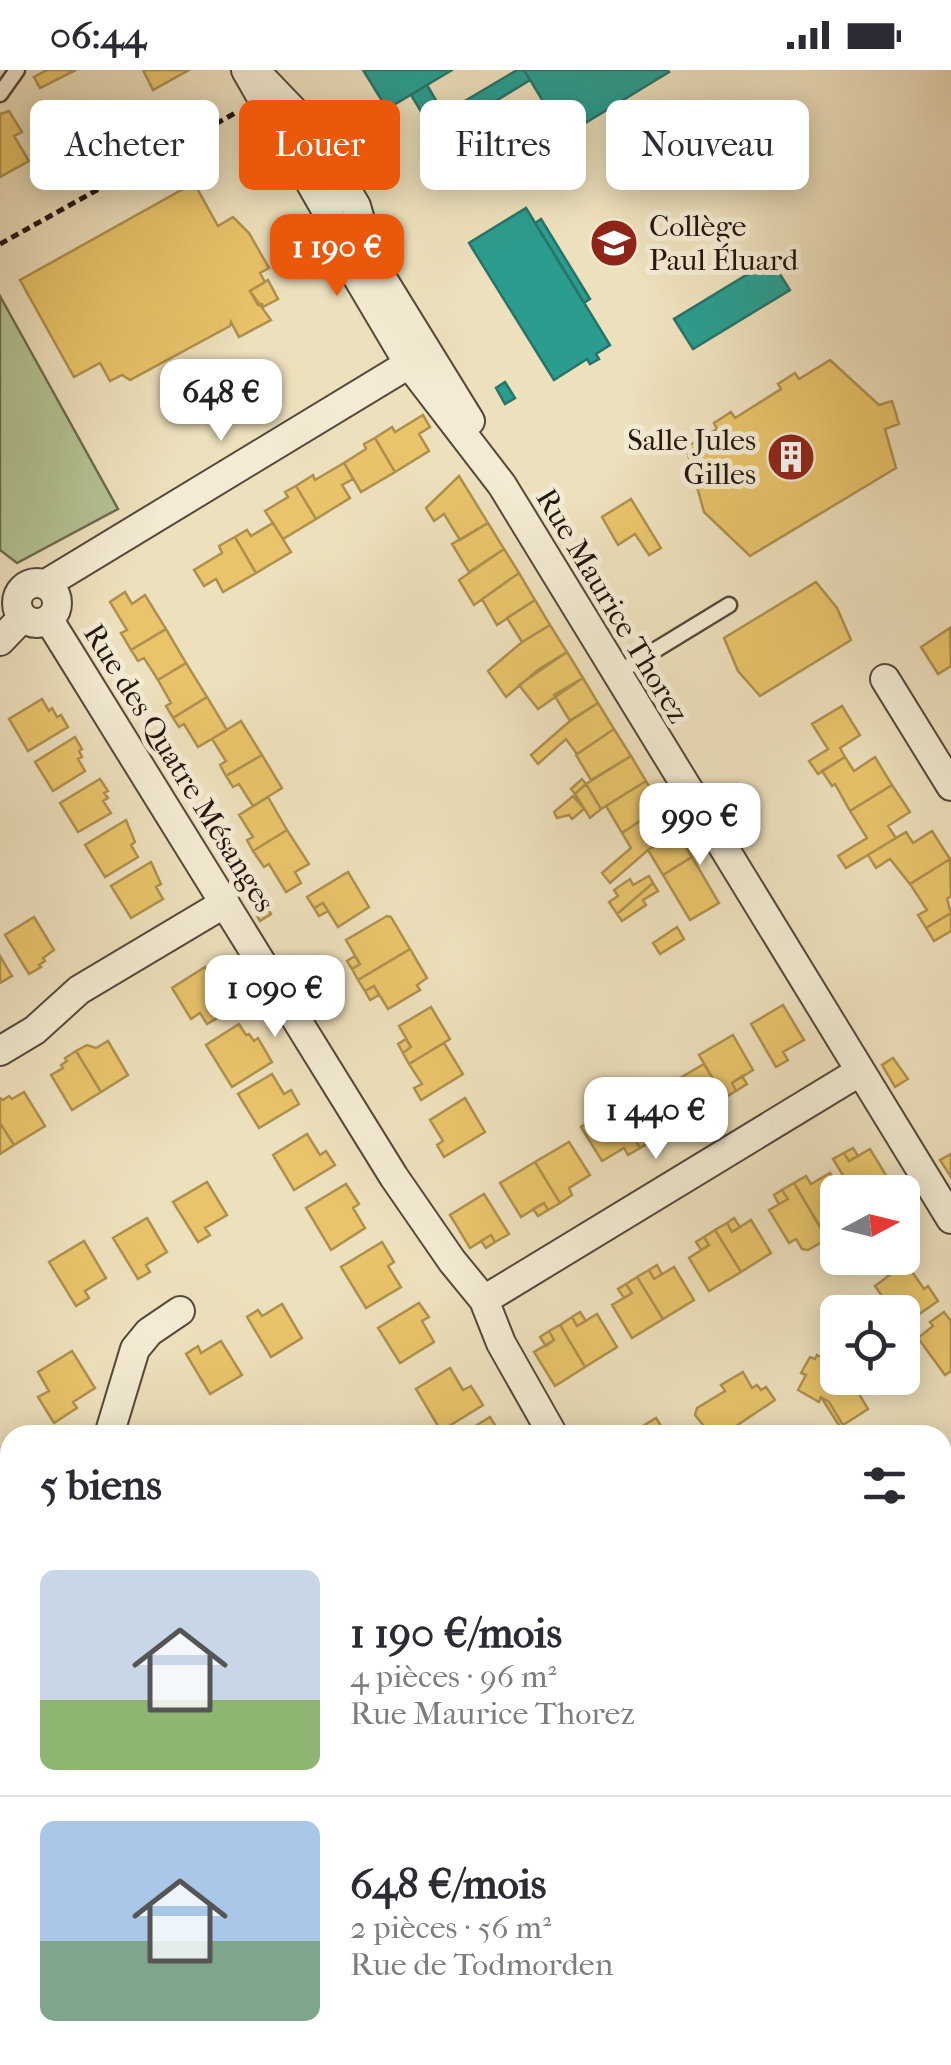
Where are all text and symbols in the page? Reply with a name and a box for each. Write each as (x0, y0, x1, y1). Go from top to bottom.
text: 06:44 (50, 13, 146, 58)
chip: Acheter (30, 100, 219, 190)
chip: Louer (239, 100, 400, 190)
chip: Filtres (420, 100, 586, 190)
chip: Nouveau (606, 100, 809, 190)
place label: Collège Paul Éluard (649, 209, 799, 278)
pin: 1 190 € (245, 214, 429, 299)
school or university icon: Collège Paul Éluard (588, 217, 640, 269)
text: 1 190 € (292, 228, 382, 265)
pin: 648 € (151, 359, 291, 444)
text: 648 € (182, 373, 260, 410)
place label: Salle Jules Gilles (627, 423, 756, 492)
building icon: Salle Jules Gilles (765, 431, 817, 483)
street label: Rue Maurice Thorez (528, 483, 696, 729)
street label: Rue des Quatre Mésanges (76, 618, 282, 918)
pin: 990 € (630, 783, 770, 868)
text: 990 € (661, 797, 739, 834)
pin: 1 090 € (183, 955, 367, 1040)
text: 1 090 € (227, 969, 323, 1006)
pin: 1 440 € (564, 1077, 748, 1162)
text: 1 440 € (606, 1091, 706, 1128)
north arrow (820, 1175, 920, 1275)
map controls (820, 1175, 920, 1395)
button: locate (820, 1295, 920, 1395)
icon: filters (857, 1458, 912, 1513)
text: 5 biens (40, 1461, 162, 1510)
text: 1 190 €/mois (350, 1609, 562, 1658)
icon: home (120, 1610, 240, 1730)
text: 4 pièces · 96 m² (350, 1658, 557, 1695)
text: Rue Maurice Thorez (350, 1695, 635, 1732)
text: 648 €/mois (350, 1860, 546, 1909)
icon: home (120, 1861, 240, 1981)
text: 2 pièces · 56 m² (350, 1909, 551, 1946)
text: Rue de Todmorden (350, 1946, 613, 1983)

